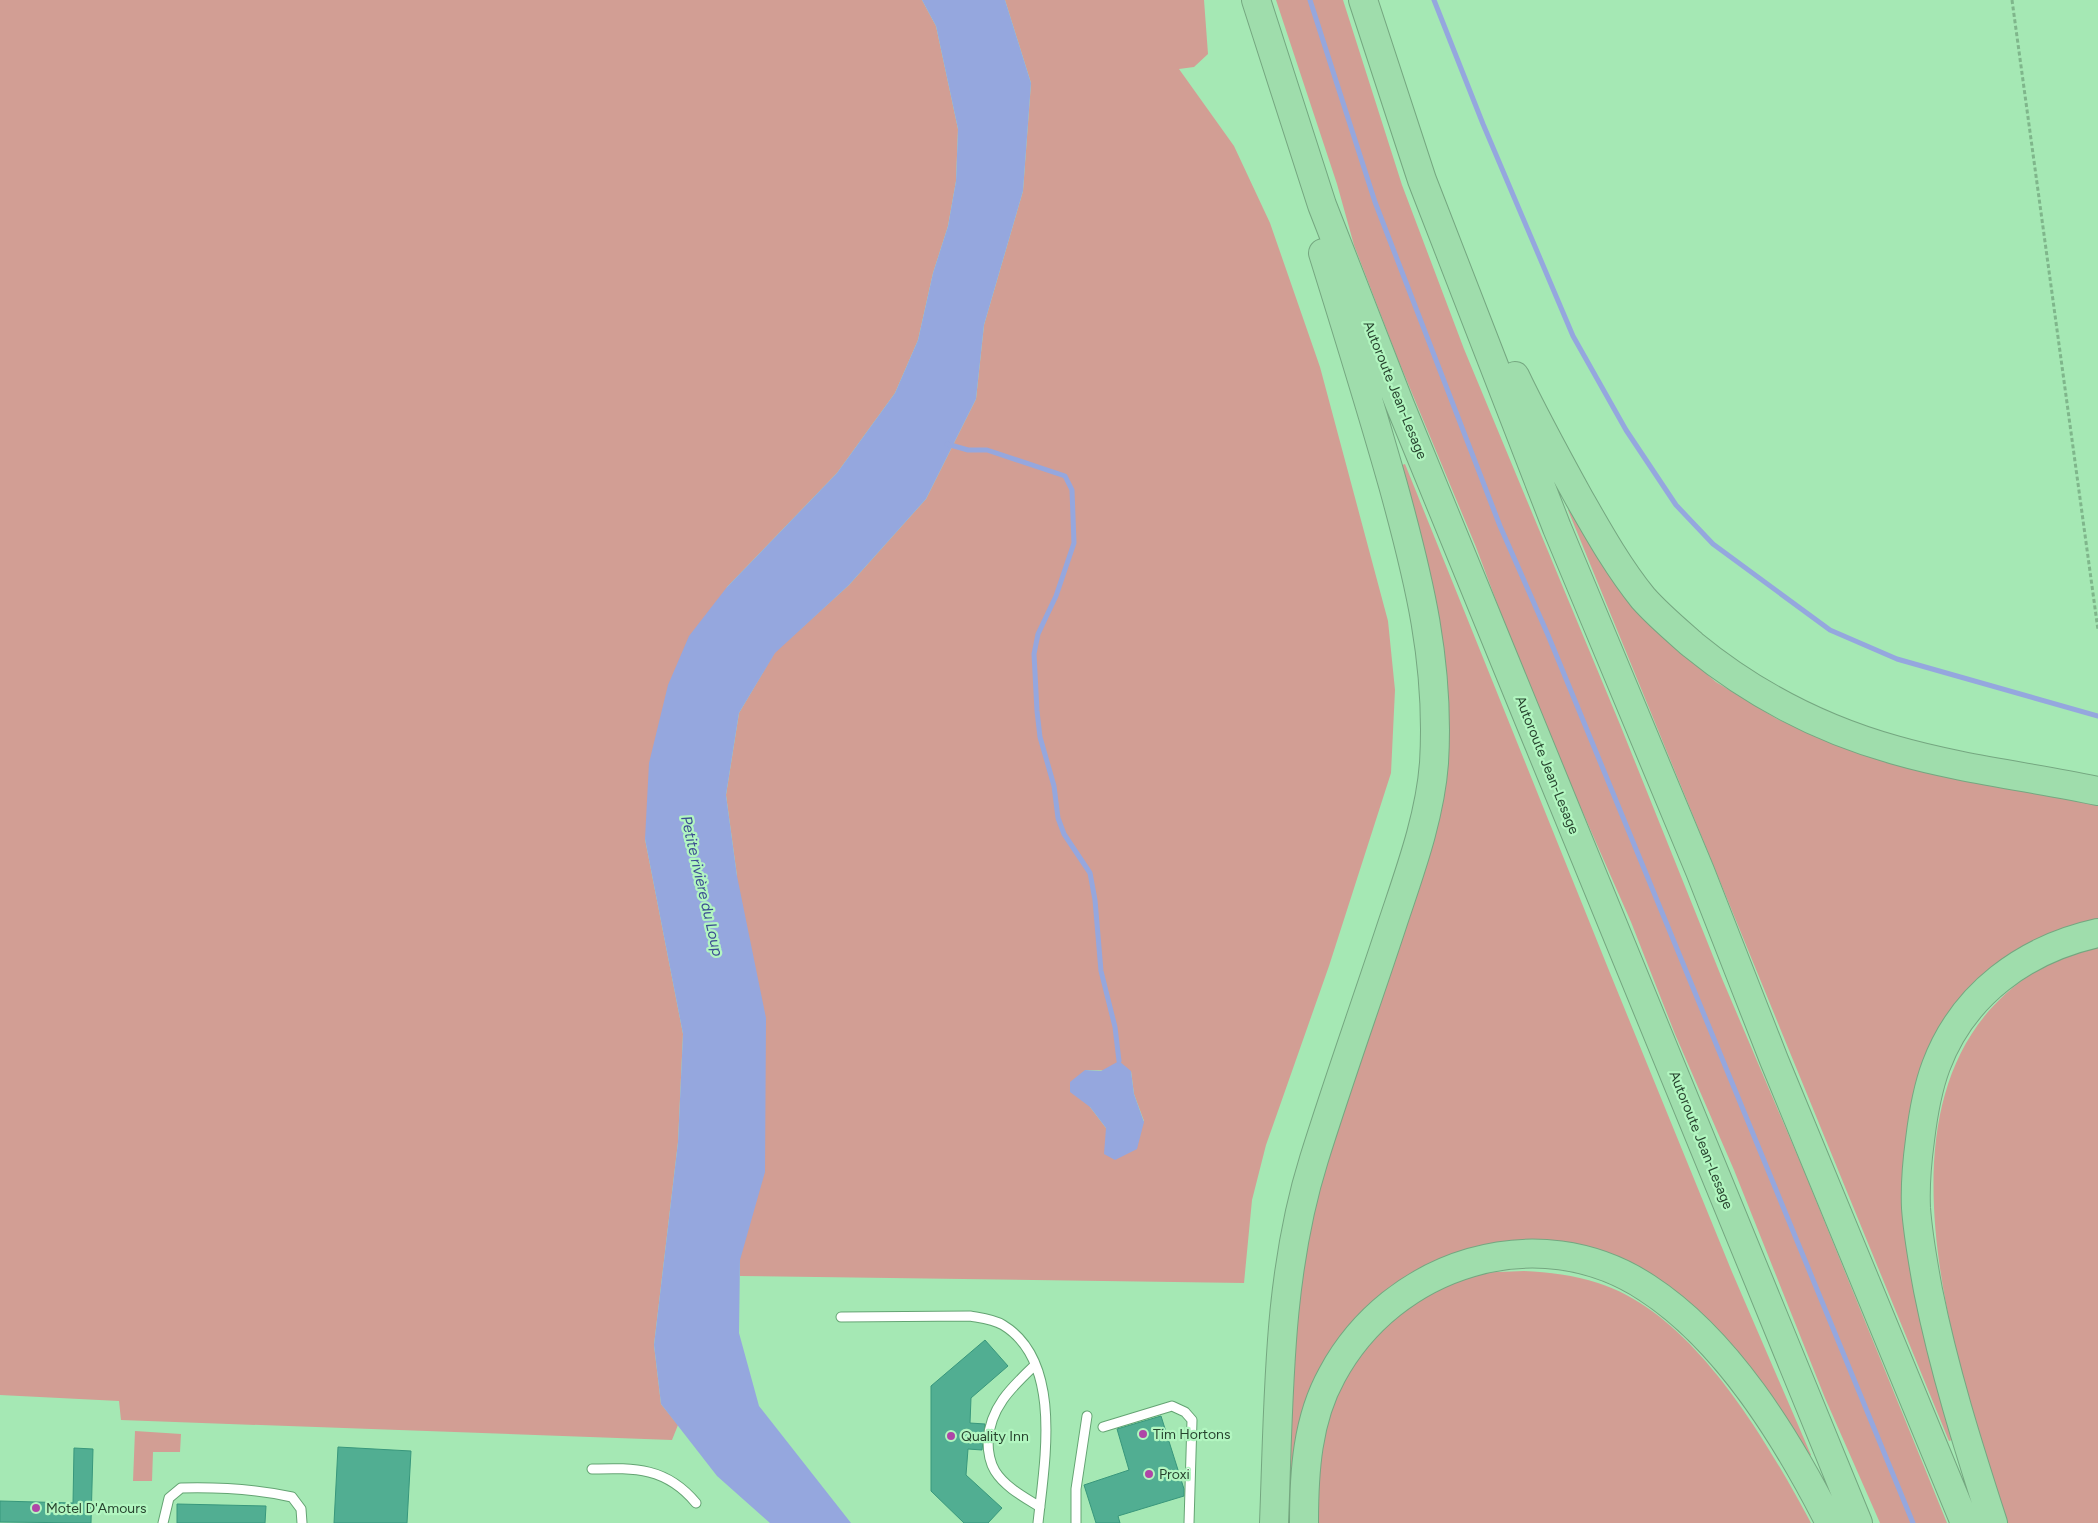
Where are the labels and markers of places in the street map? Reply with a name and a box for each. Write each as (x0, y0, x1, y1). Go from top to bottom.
place label: Tim Hortons (1153, 1426, 1230, 1443)
place label: Quality Inn (961, 1428, 1029, 1445)
marker: Tim Hortons (1137, 1428, 1149, 1440)
marker: Quality Inn (945, 1430, 957, 1442)
place label: Proxi (1159, 1466, 1190, 1483)
marker: Proxi (1143, 1468, 1155, 1480)
place label: Motel D'Amours (46, 1500, 146, 1517)
marker: Motel D'Amours (30, 1502, 42, 1514)

